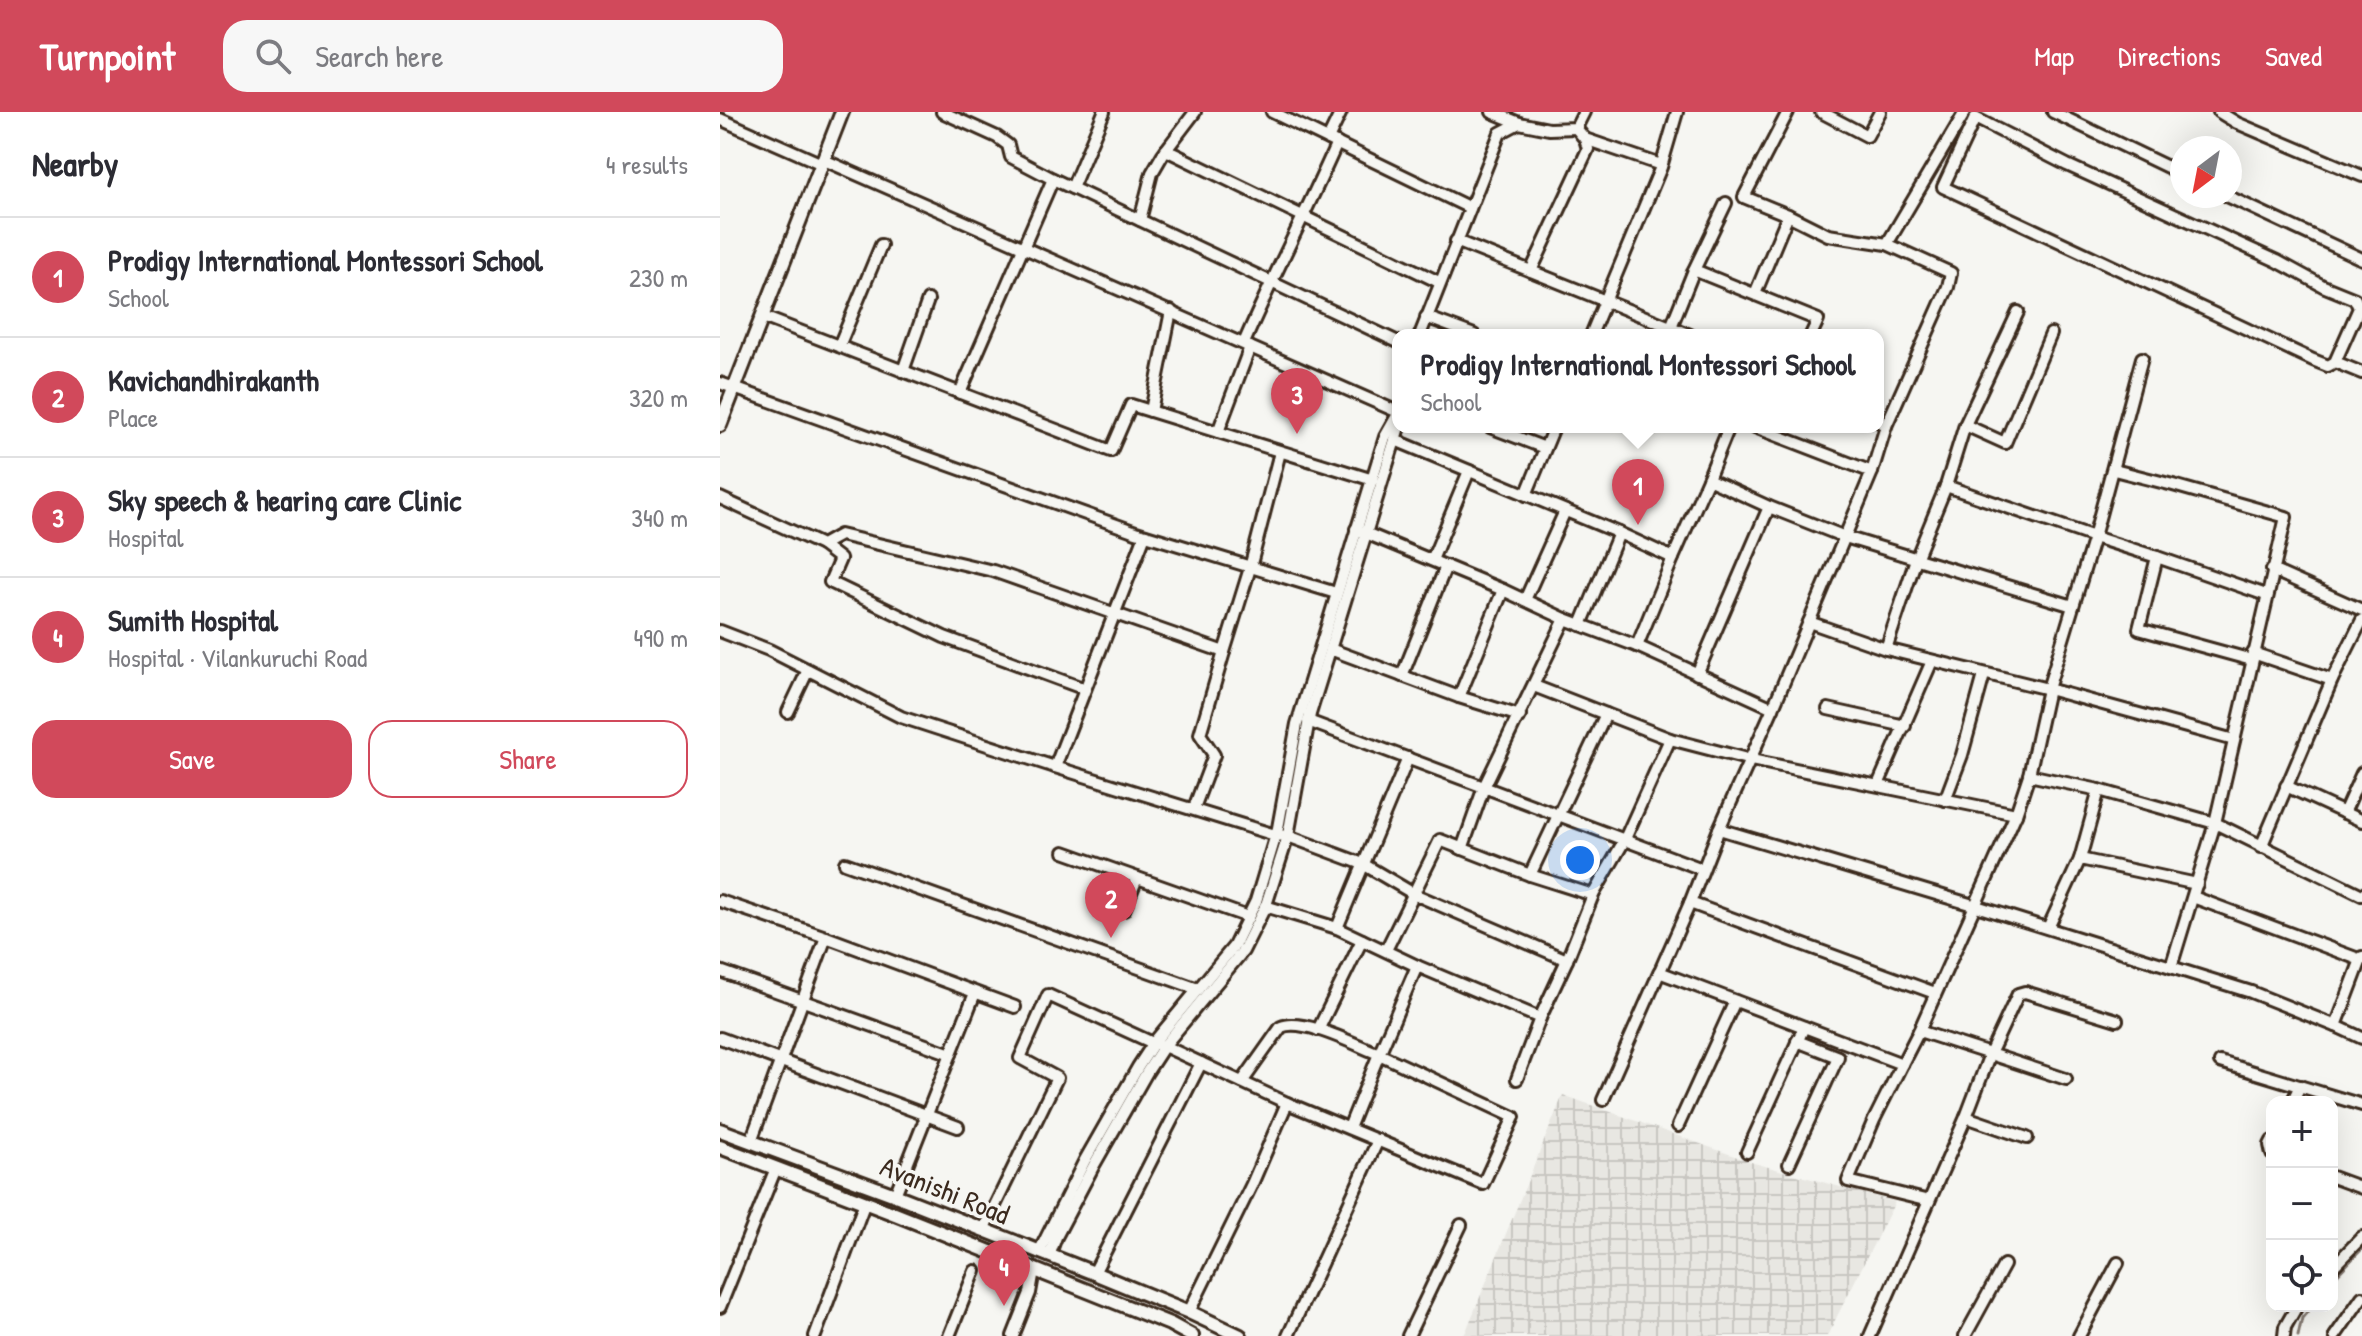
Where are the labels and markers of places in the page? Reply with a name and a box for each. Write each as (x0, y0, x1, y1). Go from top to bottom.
pin: 3 (1271, 368, 1323, 434)
pin: 1 (1612, 459, 1664, 525)
pin: 2 (1085, 872, 1137, 938)
pin: 4 (978, 1240, 1030, 1306)

